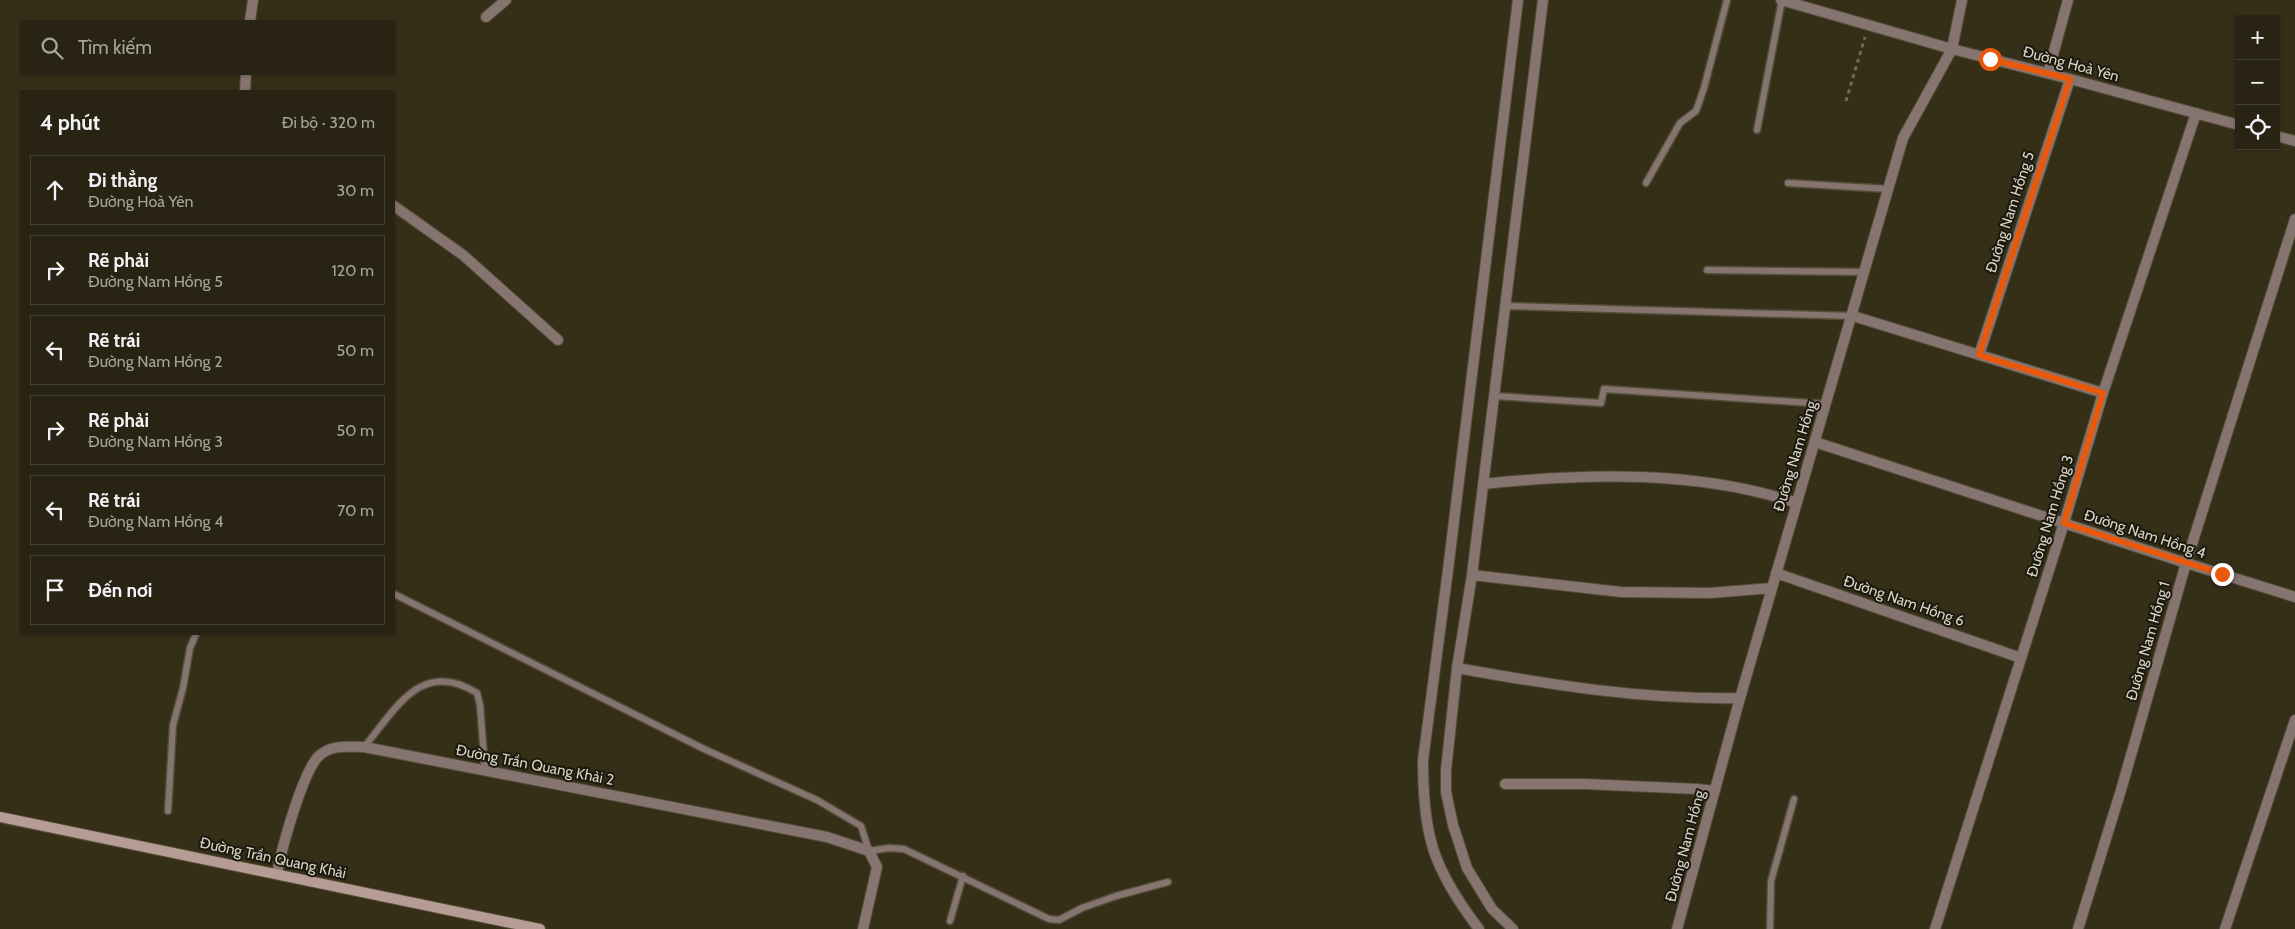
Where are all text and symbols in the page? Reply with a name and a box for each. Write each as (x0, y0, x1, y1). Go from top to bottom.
map controls (2235, 15, 2280, 150)
button: + (2235, 15, 2280, 60)
search box (20, 20, 395, 75)
icon: search (38, 34, 66, 62)
text: Tìm kiếm (78, 36, 152, 59)
street label: Đường Hoà Yên (2021, 43, 2121, 85)
route start (1979, 48, 2002, 71)
button: − (2235, 60, 2280, 105)
button: locate (2235, 105, 2280, 150)
text: 4 phút (40, 110, 100, 135)
text: Đi bộ · 320 m (282, 113, 375, 132)
street label: Đường Nam Hồng 5 (1982, 149, 2038, 275)
text: Đi thẳng (88, 169, 157, 192)
icon: ahead (41, 176, 69, 204)
text: 30 m (337, 181, 374, 200)
text: Đường Hoà Yên (88, 192, 193, 211)
text: Rẽ phải (88, 249, 149, 272)
icon: right (41, 256, 69, 284)
text: 120 m (332, 261, 374, 280)
text: Đường Nam Hồng 5 (88, 272, 223, 291)
text: Rẽ trái (88, 329, 140, 352)
icon: left (41, 336, 69, 364)
text: 50 m (337, 341, 374, 360)
text: Đường Nam Hồng 2 (88, 352, 223, 371)
street label: Đường Nam Hồng (1770, 398, 1821, 514)
text: Rẽ phải (88, 409, 149, 432)
icon: right (41, 416, 69, 444)
text: 50 m (337, 421, 374, 440)
text: Đường Nam Hồng 3 (88, 432, 223, 451)
street label: Đường Nam Hồng 3 (2023, 453, 2077, 579)
text: Rẽ trái (88, 489, 140, 512)
icon: left (41, 496, 69, 524)
text: 70 m (337, 501, 374, 520)
street label: Đường Nam Hồng 4 (2082, 506, 2208, 562)
text: Đường Nam Hồng 4 (88, 512, 223, 531)
route end (2211, 563, 2234, 586)
street label: Đường Nam Hồng 6 (1841, 572, 1967, 630)
icon: arrive (41, 576, 69, 604)
text: Đến nơi (88, 579, 152, 602)
street label: Đường Nam Hồng 1 (2122, 579, 2174, 703)
street label: Đường Trần Quang Khải 2 (454, 741, 616, 789)
street label: Đường Nam Hồng (1661, 788, 1709, 904)
street label: Đường Trần Quang Khải (198, 834, 348, 882)

